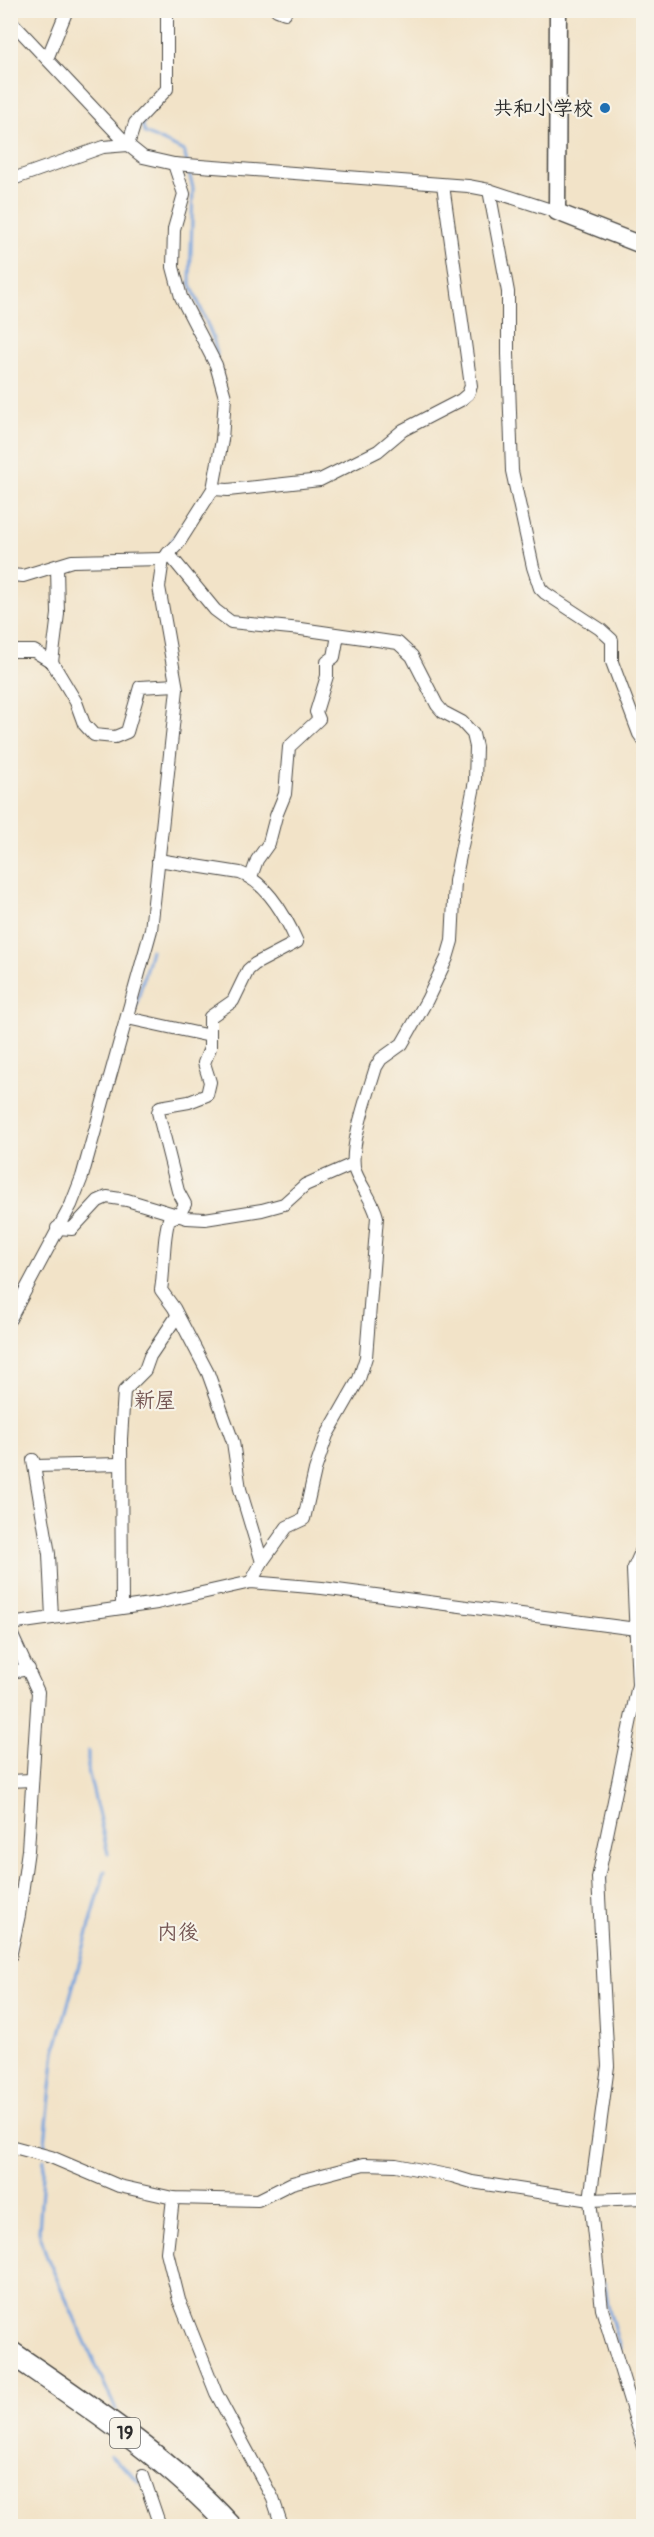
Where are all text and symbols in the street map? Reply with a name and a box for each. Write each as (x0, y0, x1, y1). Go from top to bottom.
place label: 共和小学校 (493, 96, 593, 121)
marker: 共和小学校 (598, 101, 612, 115)
district label: 新屋 (134, 1387, 176, 1414)
district label: 内後 (157, 1919, 199, 1946)
road number: 19 (110, 2418, 140, 2448)

